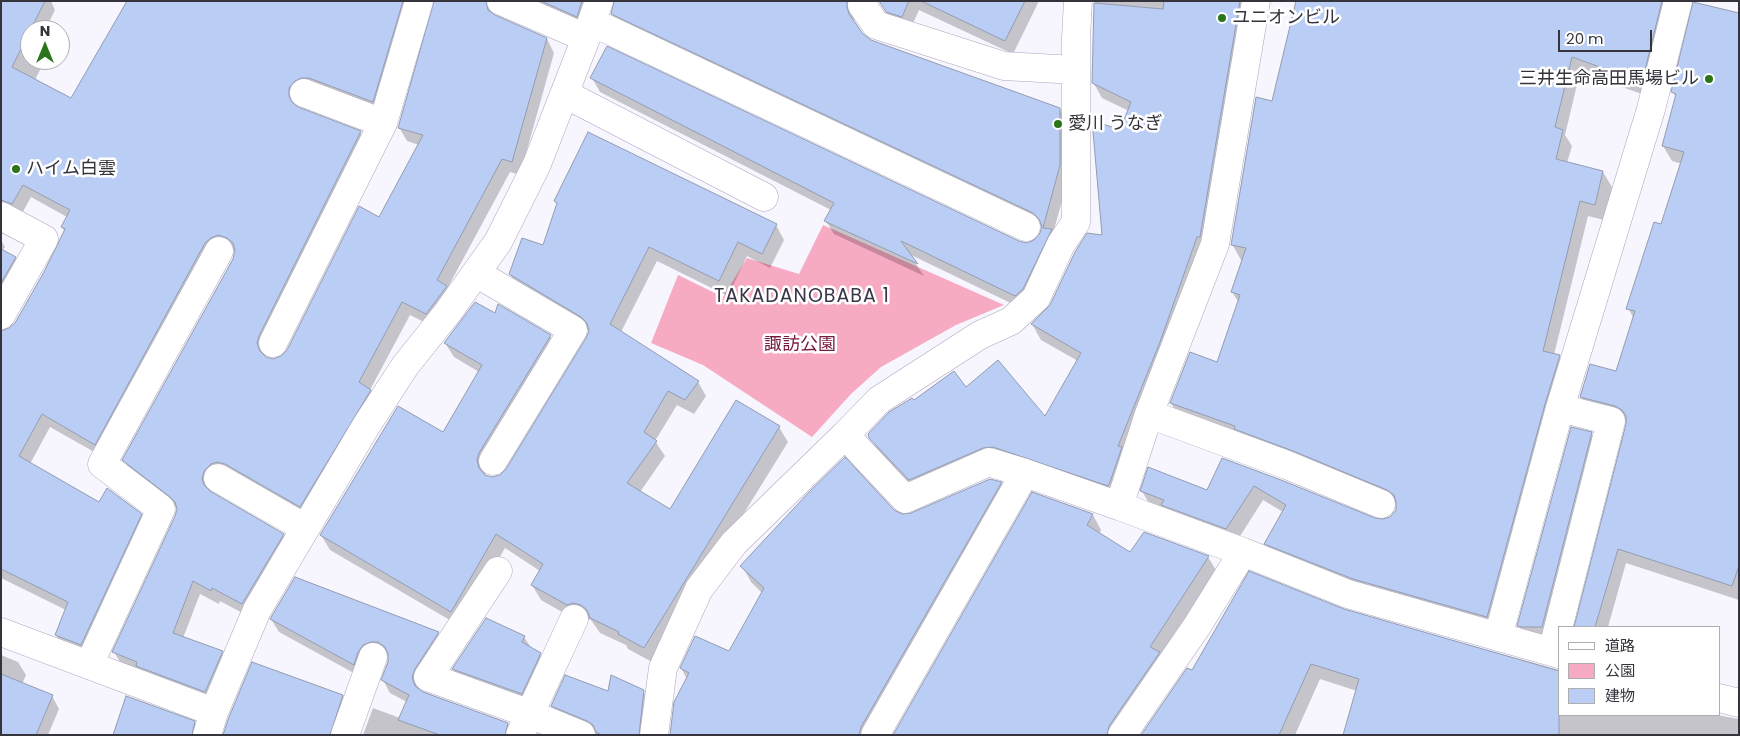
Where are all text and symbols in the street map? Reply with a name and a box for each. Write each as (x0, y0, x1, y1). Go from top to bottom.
place label: ユニオンビル (1232, 7, 1340, 29)
marker: ユニオンビル (1216, 12, 1228, 24)
north arrow (20, 20, 70, 70)
scale bar (1560, 20, 1654, 52)
text: N (40, 21, 50, 41)
text: 20 m (1566, 28, 1604, 49)
place label: 三井生命高田馬場ビル (1519, 68, 1699, 90)
marker: 三井生命高田馬場ビル (1703, 73, 1715, 85)
place label: 愛川 うなぎ (1068, 113, 1163, 135)
marker: 愛川 うなぎ (1052, 118, 1064, 130)
place label: ハイム白雲 (26, 158, 116, 180)
marker: ハイム白雲 (10, 163, 22, 175)
district label: TAKADANOBABA 1 (712, 286, 892, 308)
park label: 諏訪公園 (764, 334, 836, 356)
legend (1558, 626, 1720, 716)
text: 道路 (1605, 635, 1635, 656)
text: 公園 (1605, 660, 1635, 681)
text: 建物 (1605, 685, 1635, 706)

